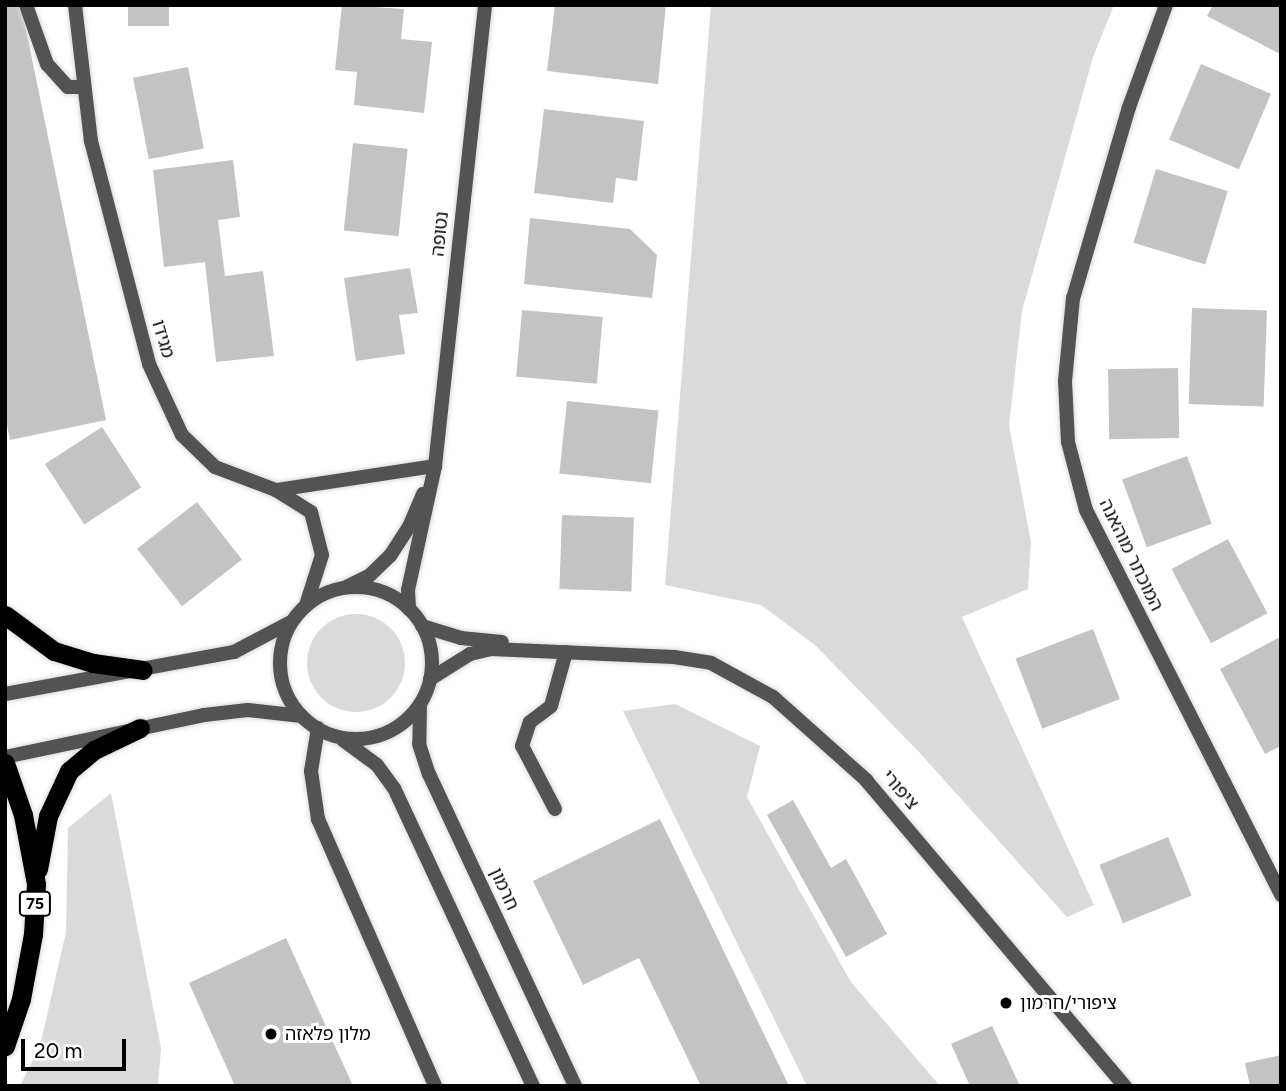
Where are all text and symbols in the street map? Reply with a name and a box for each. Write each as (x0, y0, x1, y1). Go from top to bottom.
street label: נטופה (427, 210, 453, 258)
street label: מגידו (147, 317, 179, 361)
street label: המוכתר מוהאנה (1095, 495, 1167, 615)
street label: ציפורי (877, 766, 923, 814)
street label: חרמון (485, 864, 523, 914)
road number: 75 (18, 891, 52, 916)
place label: ציפורי/חרמון (1020, 992, 1117, 1014)
marker: ציפורי/חרמון (998, 995, 1014, 1011)
place label: מלון פלאזה (285, 1023, 371, 1045)
scale bar (24, 1024, 130, 1068)
marker: מלון פלאזה (263, 1026, 279, 1042)
text: 20 m (34, 1038, 82, 1063)

